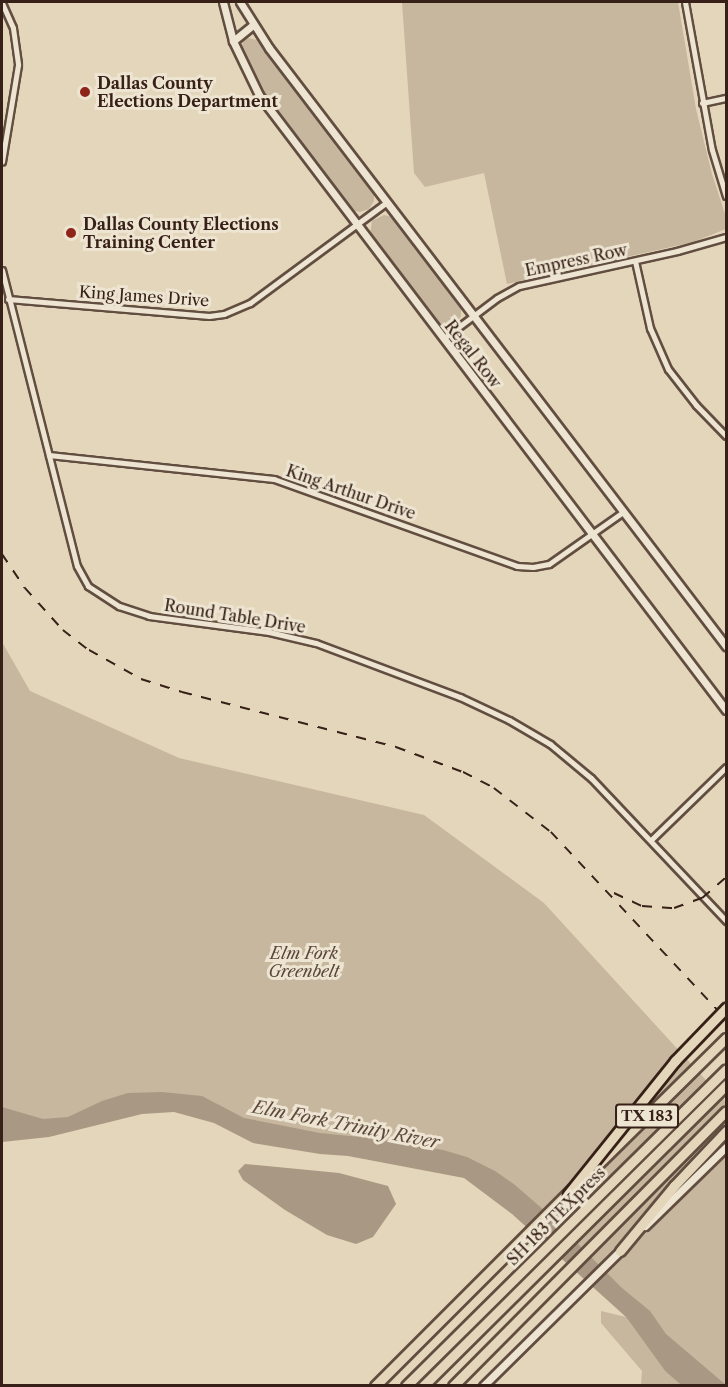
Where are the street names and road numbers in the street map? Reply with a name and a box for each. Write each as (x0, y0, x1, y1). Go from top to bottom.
street label: Empress Row (523, 240, 629, 280)
street label: King James Drive (78, 282, 210, 310)
street label: Regal Row (441, 316, 505, 392)
street label: King Arthur Drive (283, 461, 419, 523)
street label: Round Table Drive (163, 595, 307, 637)
road number: TX 183 (614, 1104, 680, 1128)
street label: SH 183 TEXpress (503, 1163, 609, 1269)

